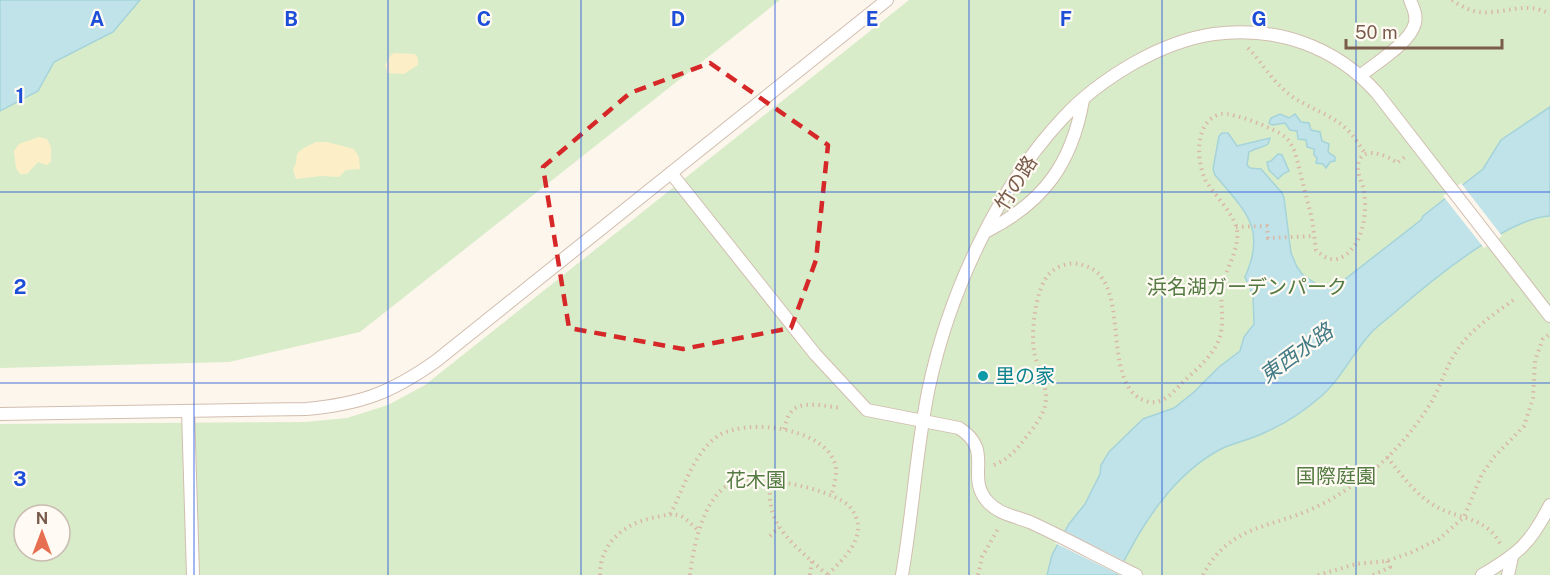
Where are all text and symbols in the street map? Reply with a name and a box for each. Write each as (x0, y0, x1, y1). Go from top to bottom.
text: A (90, 7, 104, 31)
text: B (284, 7, 298, 31)
text: C (477, 7, 491, 31)
text: D (671, 7, 685, 31)
text: E (866, 7, 878, 31)
text: F (1060, 7, 1072, 31)
text: G (1251, 7, 1267, 31)
scale bar (1346, 12, 1502, 50)
text: 50 m (1355, 22, 1398, 43)
text: 1 (16, 84, 24, 108)
street label: 竹の路 (990, 151, 1042, 215)
text: 2 (14, 275, 26, 299)
park label: 浜名湖ガーデンパーク (1147, 275, 1347, 299)
water label: 東西水路 (1255, 317, 1339, 388)
place label: 里の家 (995, 364, 1055, 388)
marker: 里の家 (976, 369, 990, 383)
park label: 国際庭園 (1296, 464, 1376, 488)
text: 3 (13, 467, 27, 491)
park label: 花木園 (726, 468, 786, 492)
north arrow (12, 503, 72, 563)
text: N (36, 509, 48, 528)

